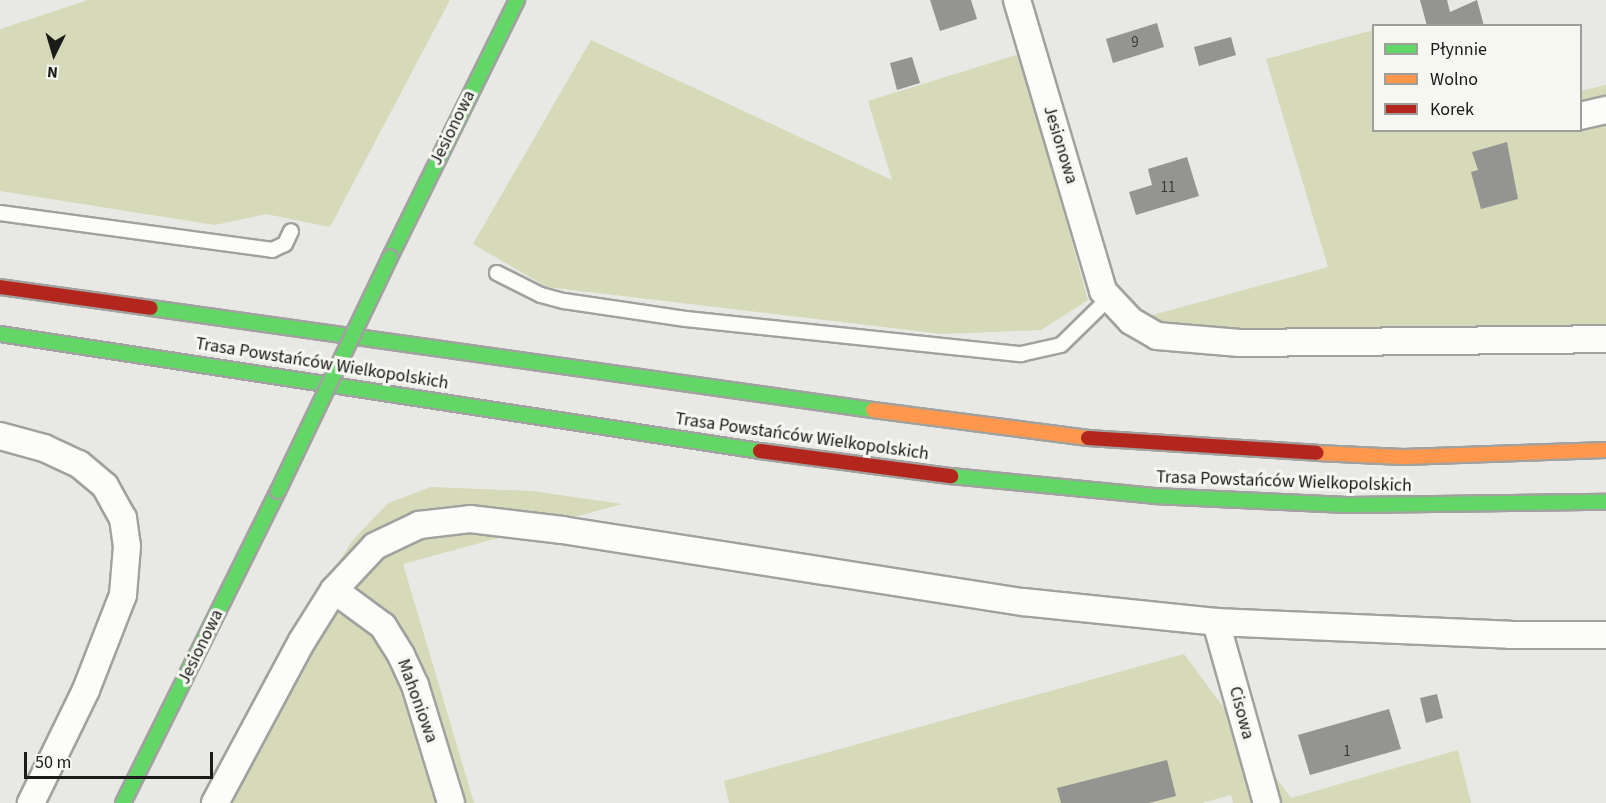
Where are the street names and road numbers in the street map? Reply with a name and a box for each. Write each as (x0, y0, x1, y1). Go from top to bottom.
street label: Jesionowa (426, 87, 480, 169)
street label: Jesionowa (1038, 103, 1082, 187)
street label: Trasa Powstańców Wielkopolskich (194, 333, 450, 395)
street label: Trasa Powstańców Wielkopolskich (674, 409, 930, 465)
street label: Trasa Powstańców Wielkopolskich (1156, 467, 1412, 497)
street label: Jesionowa (174, 606, 228, 688)
street label: Mahoniowa (392, 656, 442, 746)
street label: Cisowa (1224, 684, 1258, 742)

